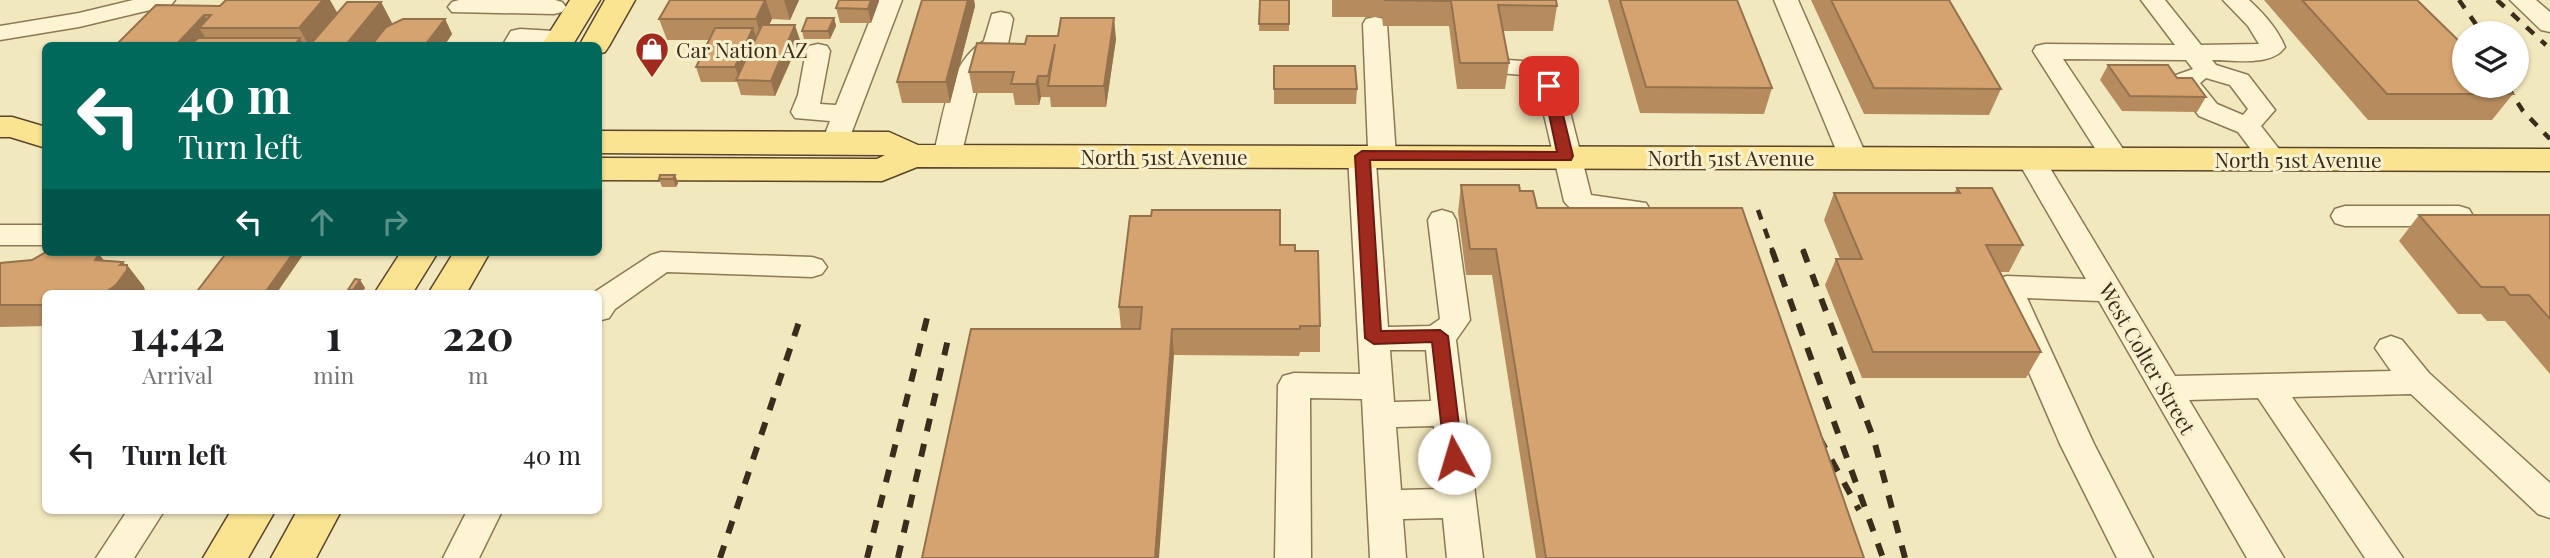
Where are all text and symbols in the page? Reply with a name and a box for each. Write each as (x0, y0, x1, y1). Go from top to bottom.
map controls (2452, 21, 2529, 98)
button: layers (2452, 21, 2529, 98)
shop icon: Car Nation AZ (633, 30, 671, 79)
place label: Car Nation AZ (676, 35, 808, 63)
pin (1519, 56, 1579, 116)
text: 40 m (178, 61, 291, 126)
icon: arrive (1530, 67, 1568, 105)
icon: left (63, 70, 154, 161)
text: Turn left (178, 124, 302, 167)
street label: North 51st Avenue (1080, 142, 1248, 170)
street label: North 51st Avenue (1647, 143, 1815, 171)
street label: North 51st Avenue (2214, 145, 2382, 173)
icon: left (230, 203, 268, 241)
icon: ahead (303, 203, 341, 241)
icon: right (376, 203, 414, 241)
street label: West Colter Street (2093, 276, 2203, 439)
text: 14:42 (130, 306, 225, 362)
text: 1 (326, 306, 342, 362)
text: 220 (443, 306, 514, 362)
text: Arrival (142, 359, 213, 390)
text: min (313, 359, 354, 390)
text: m (468, 359, 488, 390)
position arrow (1417, 421, 1491, 495)
icon: left (63, 436, 101, 474)
text: Turn left (122, 437, 227, 472)
text: 40 m (523, 437, 581, 472)

